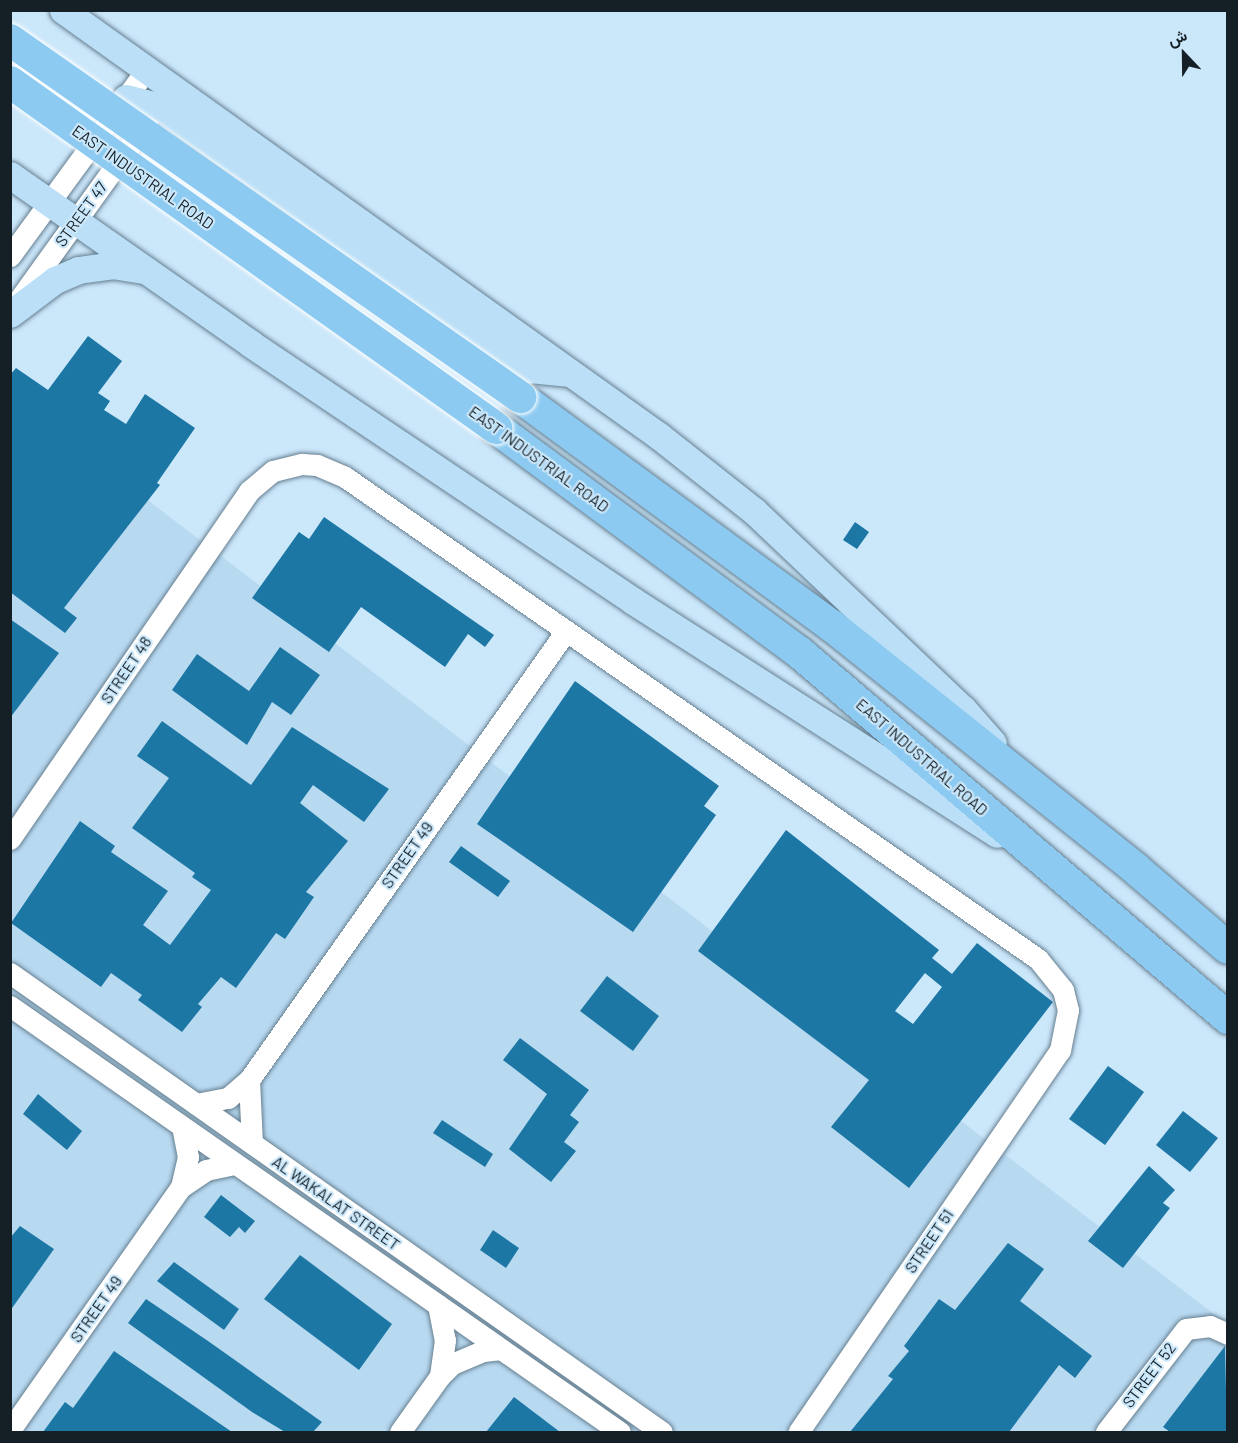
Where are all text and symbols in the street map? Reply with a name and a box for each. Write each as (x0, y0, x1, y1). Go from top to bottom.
north arrow (1154, 24, 1214, 84)
text: ش (1165, 24, 1190, 49)
street label: EAST INDUSTRIAL ROAD (68, 121, 218, 233)
street label: STREET 47 (51, 178, 111, 250)
street label: EAST INDUSTRIAL ROAD (465, 402, 613, 516)
street label: STREET 48 (97, 633, 155, 707)
street label: EAST INDUSTRIAL ROAD (852, 694, 992, 820)
street label: STREET 49 (377, 818, 437, 892)
street label: AL WAKALAT STREET (269, 1152, 403, 1254)
street label: STREET 51 (901, 1205, 957, 1277)
street label: STREET 49 (66, 1272, 126, 1346)
street label: STREET 52 (1118, 1339, 1180, 1411)

